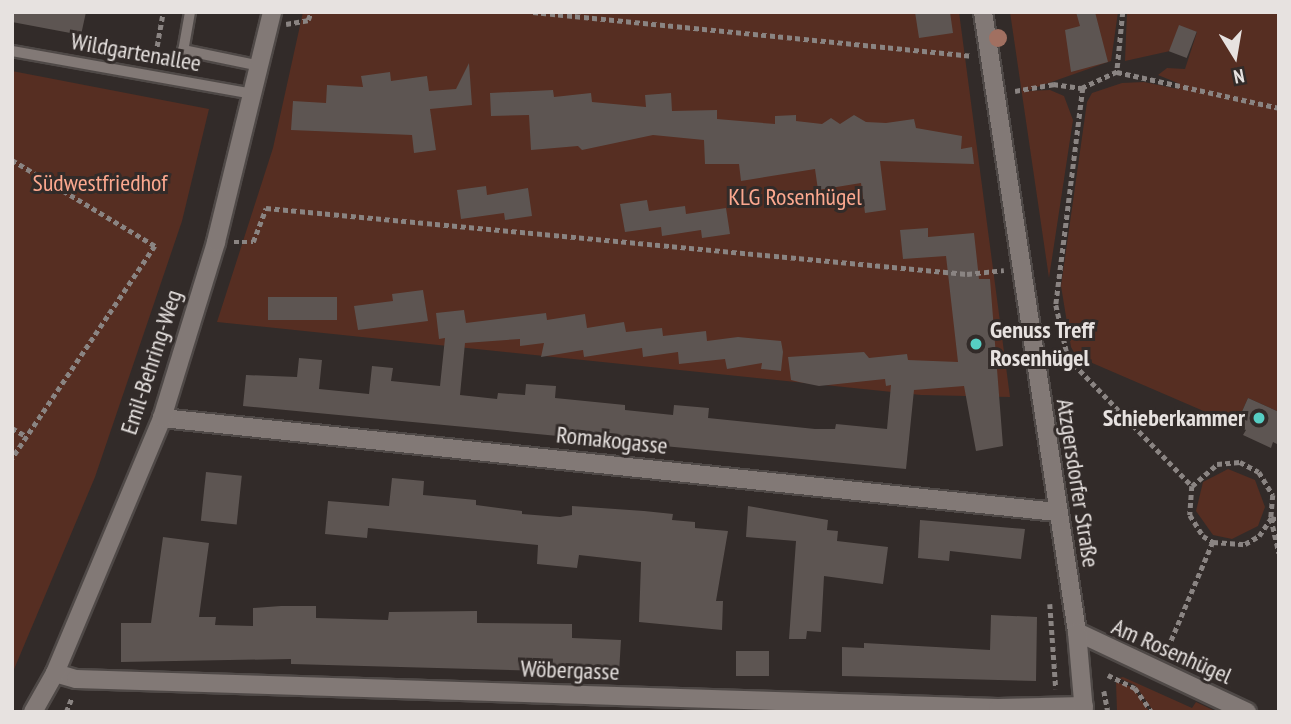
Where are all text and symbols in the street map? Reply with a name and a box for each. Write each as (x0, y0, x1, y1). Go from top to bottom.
north arrow (1200, 21, 1270, 91)
street label: Wildgartenallee (69, 26, 203, 78)
text: N (1232, 64, 1246, 89)
park label: Südwestfriedhof (33, 169, 167, 197)
park label: KLG Rosenhügel (728, 183, 862, 211)
street label: Emil-Behring-Weg (114, 286, 188, 438)
place label: Genuss Treff Rosenhügel (990, 316, 1095, 372)
marker: Genuss Treff Rosenhügel (968, 336, 984, 352)
street label: Atzgersdorfer Straße (1050, 397, 1106, 569)
place label: Schieberkammer (1103, 404, 1245, 432)
marker: Schieberkammer (1251, 410, 1267, 426)
street label: Romakogasse (555, 420, 669, 460)
street label: Am Rosenhügel (1107, 612, 1237, 690)
street label: Wöbergasse (520, 654, 620, 686)

